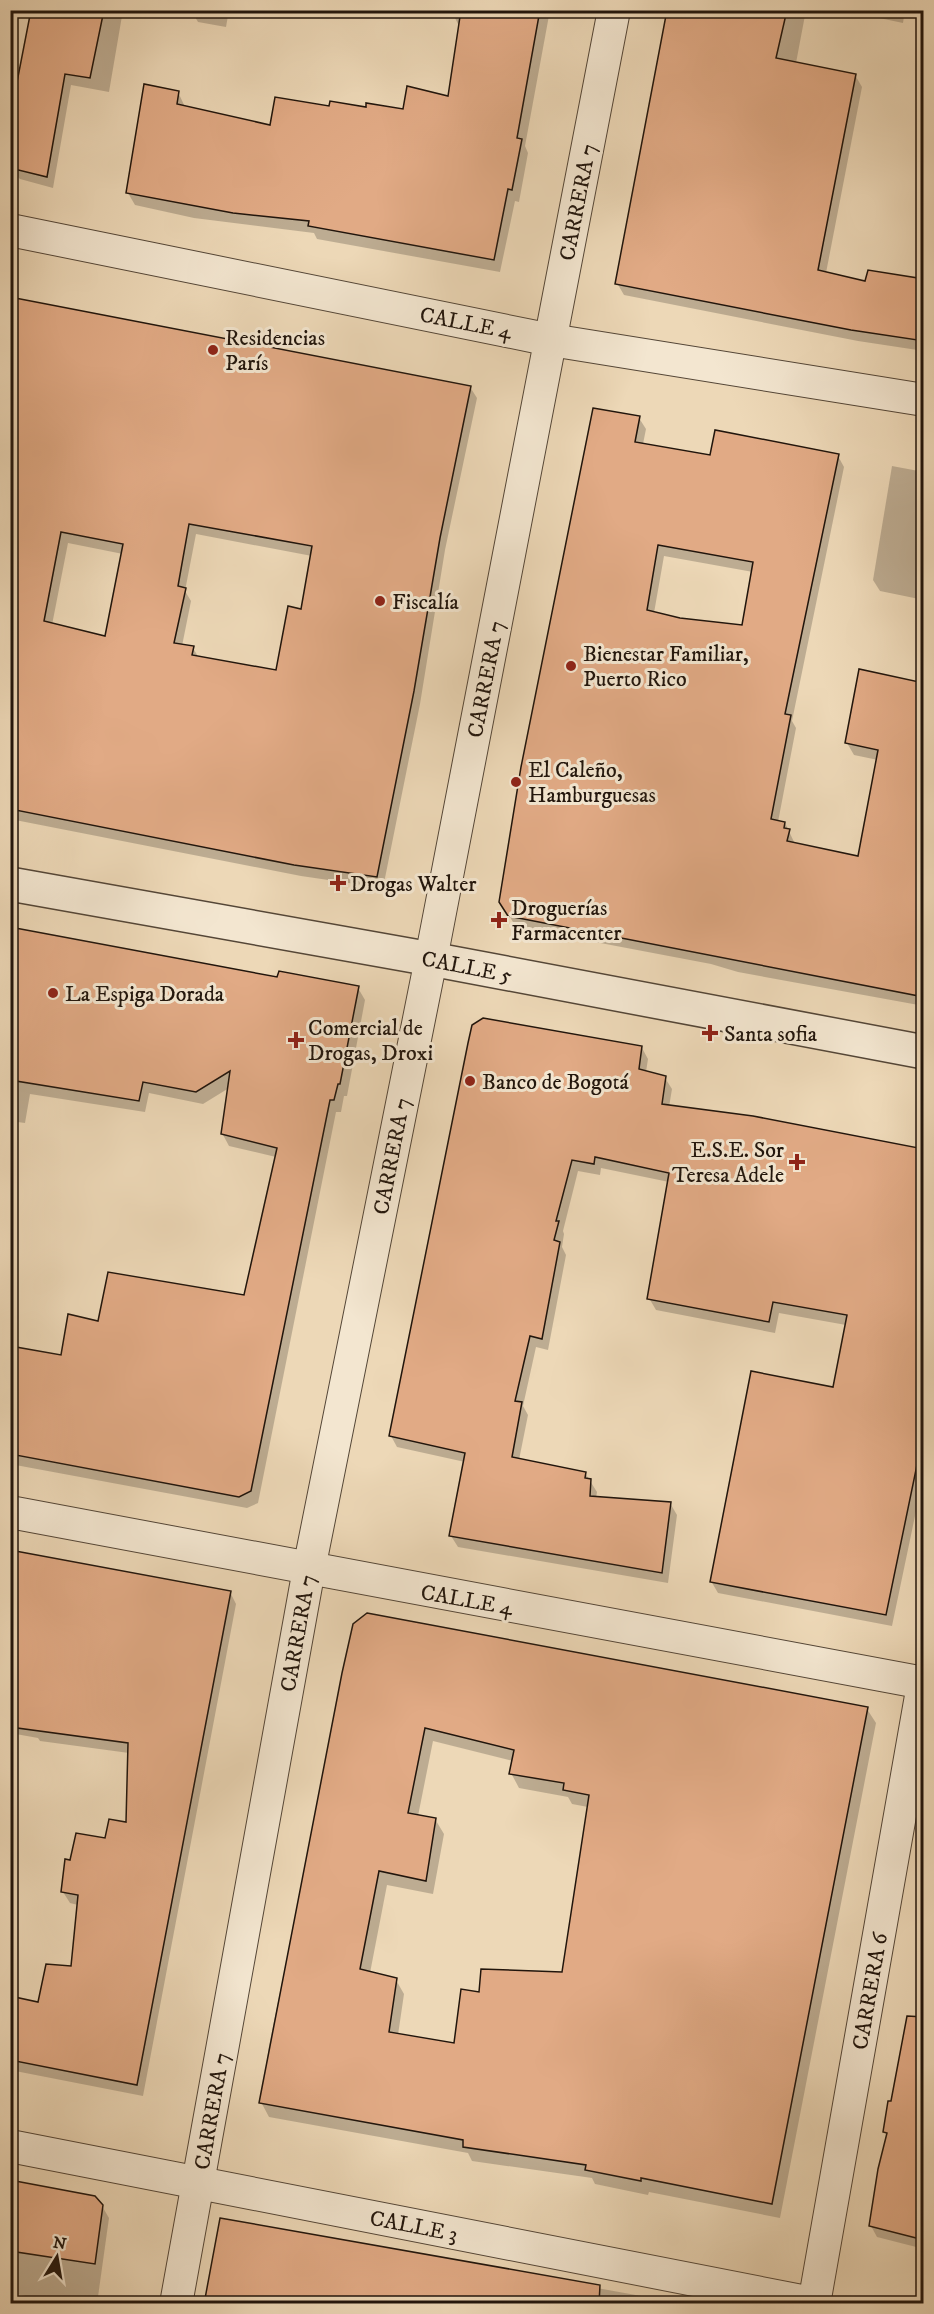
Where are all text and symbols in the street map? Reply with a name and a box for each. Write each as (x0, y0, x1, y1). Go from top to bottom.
street label: CARRERA 7 (554, 142, 603, 263)
street label: CALLE 4 (417, 301, 515, 346)
place label: Residencias París (225, 325, 325, 377)
marker: Residencias París (206, 343, 220, 357)
place label: Fiscalía (392, 589, 460, 616)
marker: Fiscalía (373, 594, 387, 608)
street label: CARRERA 7 (462, 619, 511, 740)
place label: Bienestar Familiar, Puerto Rico (583, 641, 749, 693)
marker: Bienestar Familiar, Puerto Rico (564, 659, 578, 673)
place label: El Caleño, Hamburguesas (528, 757, 656, 809)
marker: El Caleño, Hamburguesas (509, 775, 523, 789)
place label: Drogas Walter (350, 871, 477, 898)
marker: Drogas Walter (331, 876, 345, 890)
place label: Droguerías Farmacenter (511, 895, 622, 947)
marker: Droguerías Farmacenter (492, 913, 506, 927)
street label: CALLE 5 (419, 945, 514, 989)
place label: La Espiga Dorada (65, 981, 225, 1008)
marker: La Espiga Dorada (46, 986, 60, 1000)
place label: Comercial de Drogas, Droxi (308, 1015, 433, 1067)
place label: Santa sofia (724, 1021, 818, 1048)
marker: Santa sofia (701, 1024, 719, 1042)
marker: Comercial de Drogas, Droxi (289, 1033, 303, 1047)
place label: Banco de Bogotá (482, 1069, 629, 1096)
marker: Banco de Bogotá (463, 1074, 477, 1088)
street label: CARRERA 7 (368, 1096, 417, 1217)
place label: E.S.E. Sor Teresa Adele (672, 1137, 785, 1189)
marker: E.S.E. Sor Teresa Adele (788, 1153, 806, 1171)
street label: CARRERA 7 (275, 1573, 322, 1694)
street label: CALLE 4 (418, 1579, 516, 1622)
street label: CARRERA 6 (847, 1929, 894, 2052)
street label: CARRERA 7 (189, 2051, 236, 2172)
street label: CALLE 3 (368, 2205, 460, 2248)
north arrow (27, 2227, 87, 2287)
text: N (51, 2232, 68, 2254)

